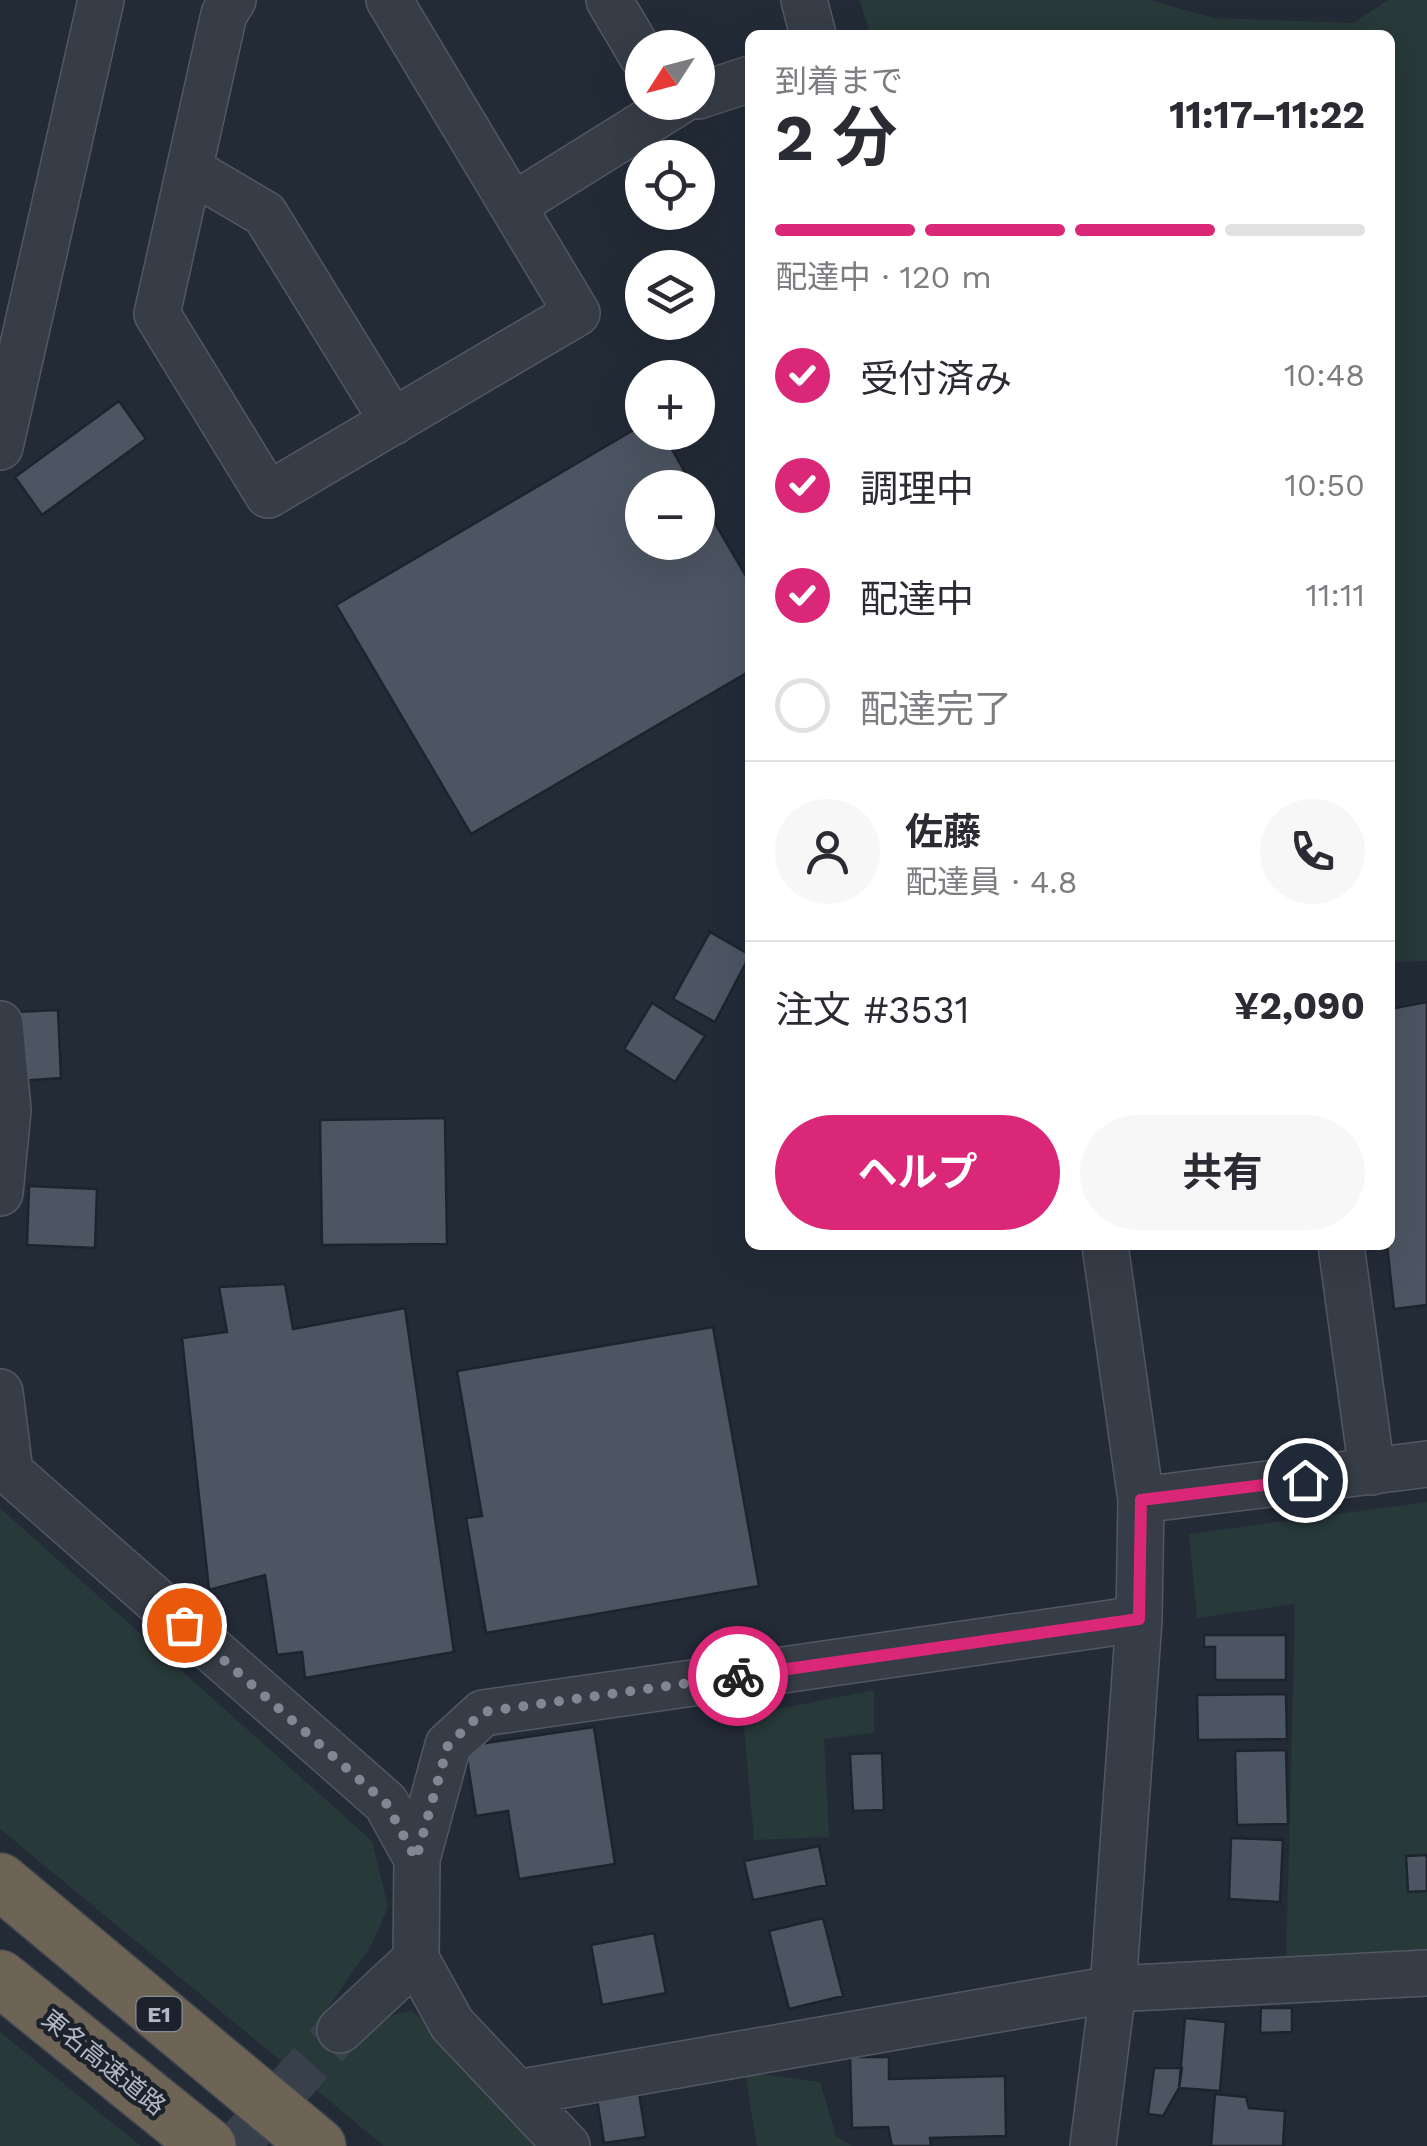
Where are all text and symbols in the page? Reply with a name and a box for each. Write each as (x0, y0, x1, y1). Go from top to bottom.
north arrow (625, 30, 715, 120)
map controls (625, 30, 715, 560)
text: 到着まで (775, 62, 903, 100)
text: 11:17–11:22 (1169, 93, 1365, 137)
text: 2 分 (775, 100, 897, 176)
button: locate (625, 140, 715, 230)
button: layers (625, 250, 715, 340)
text: 配達中 · 120 m (775, 258, 992, 296)
icon: check (775, 348, 830, 403)
text: 10:48 (1284, 356, 1365, 394)
text: 受付済み (860, 357, 1012, 401)
button: + (625, 360, 715, 450)
icon: check (775, 458, 830, 513)
text: 10:50 (1285, 466, 1365, 504)
text: 調理中 (860, 467, 974, 511)
button: − (625, 470, 715, 560)
icon: check (775, 568, 830, 623)
text: 11:11 (1306, 576, 1365, 614)
text: 配達中 (860, 577, 974, 621)
text: 配達完了 (860, 687, 1012, 731)
button: person (775, 799, 880, 904)
button: phone (1260, 799, 1365, 904)
text: 佐藤 (905, 810, 981, 854)
text: 配達員 · 4.8 (905, 863, 1077, 901)
text: ¥2,090 (1234, 984, 1365, 1028)
text: 注文 #3531 (775, 988, 970, 1032)
button: ヘルプ (775, 1115, 1060, 1230)
button: 共有 (1080, 1115, 1365, 1230)
pin (1263, 1438, 1348, 1523)
icon: home (1278, 1453, 1333, 1508)
pin (142, 1583, 227, 1668)
icon: bag (157, 1598, 212, 1653)
courier (688, 1626, 788, 1726)
icon: bike (711, 1649, 766, 1704)
road number: E1 (136, 1997, 182, 2031)
street label: 東名高速道路 (36, 2004, 171, 2121)

